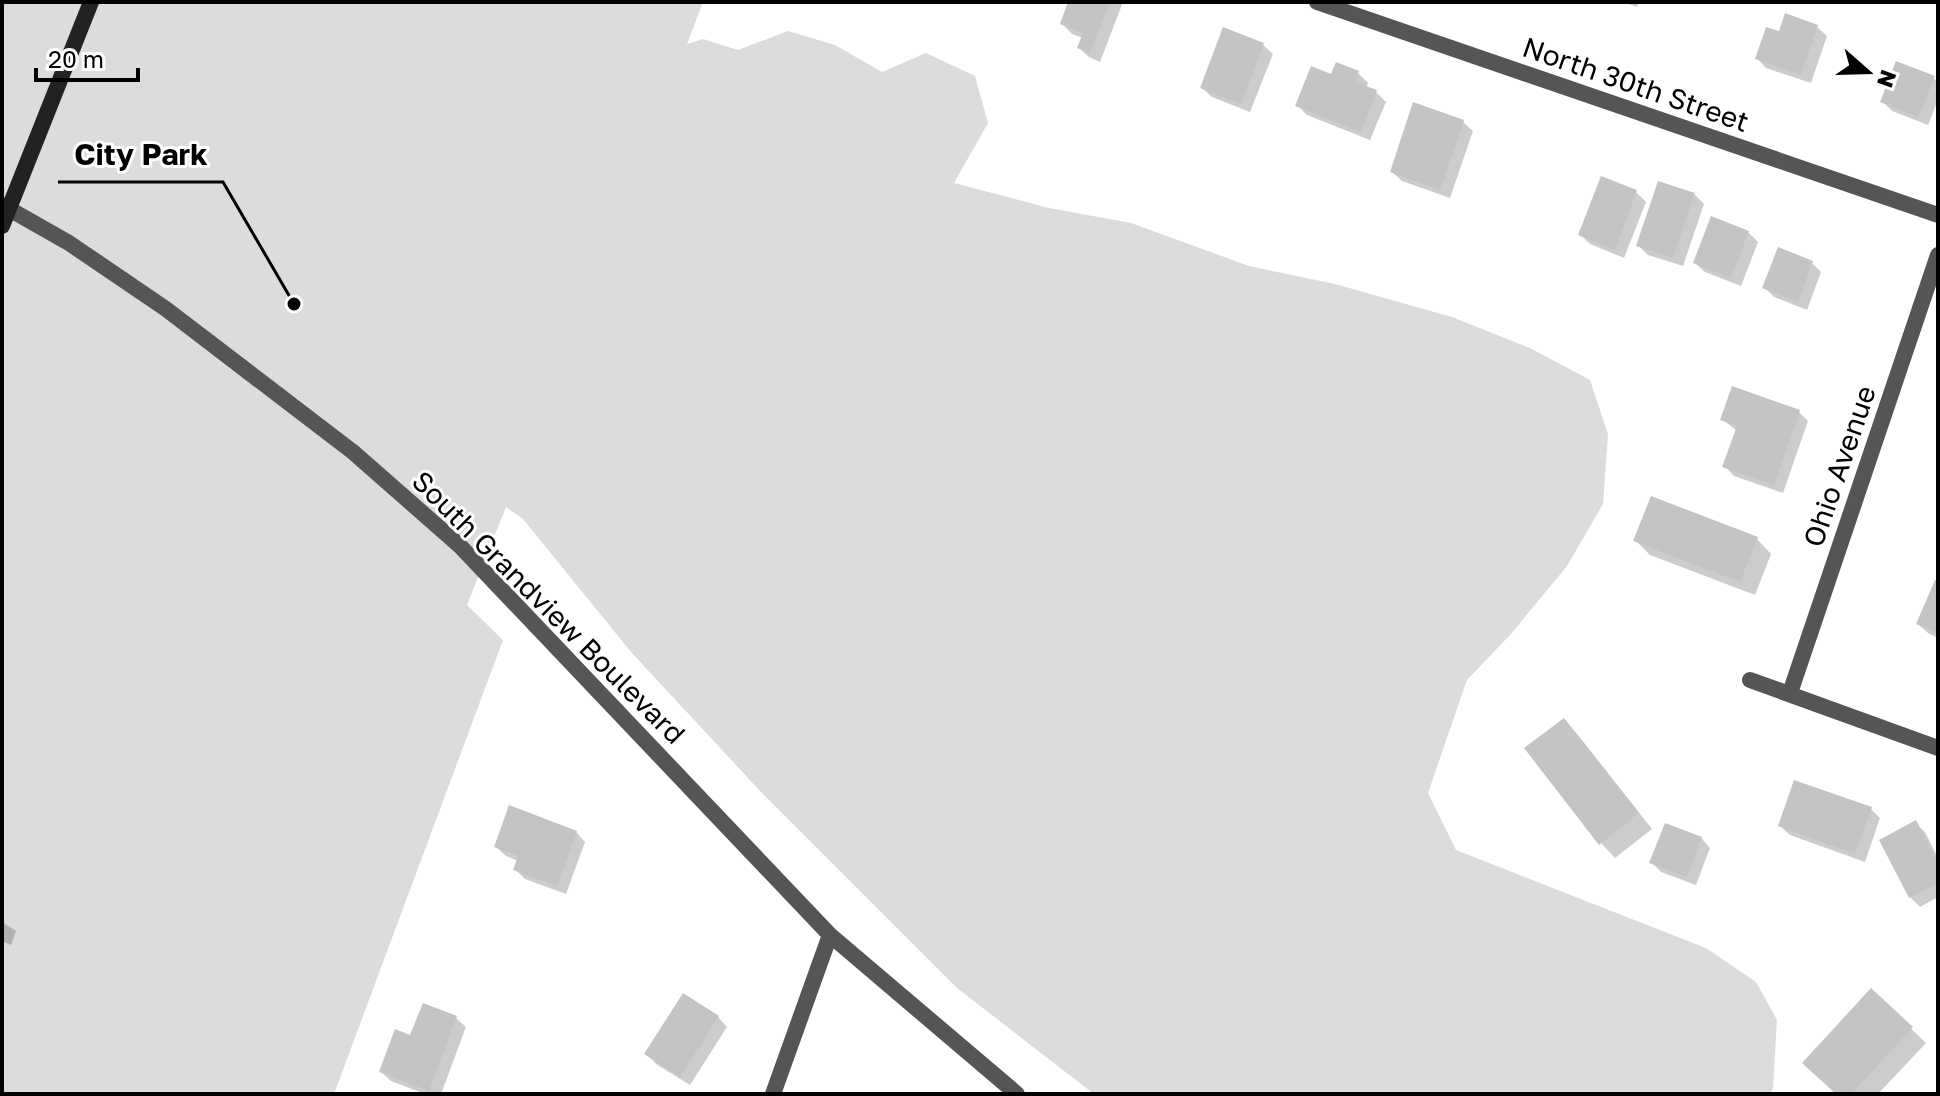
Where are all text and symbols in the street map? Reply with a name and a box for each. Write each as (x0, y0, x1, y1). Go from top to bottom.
street label: North 30th Street (1519, 30, 1753, 138)
scale bar (36, 32, 138, 82)
north arrow (1828, 32, 1908, 112)
text: 20 m (48, 44, 104, 73)
text: N (1872, 67, 1903, 91)
callout: City Park (58, 128, 223, 182)
text: City Park (74, 136, 208, 172)
street label: Ohio Avenue (1796, 381, 1882, 551)
street label: South Grandview Boulevard (406, 464, 692, 750)

